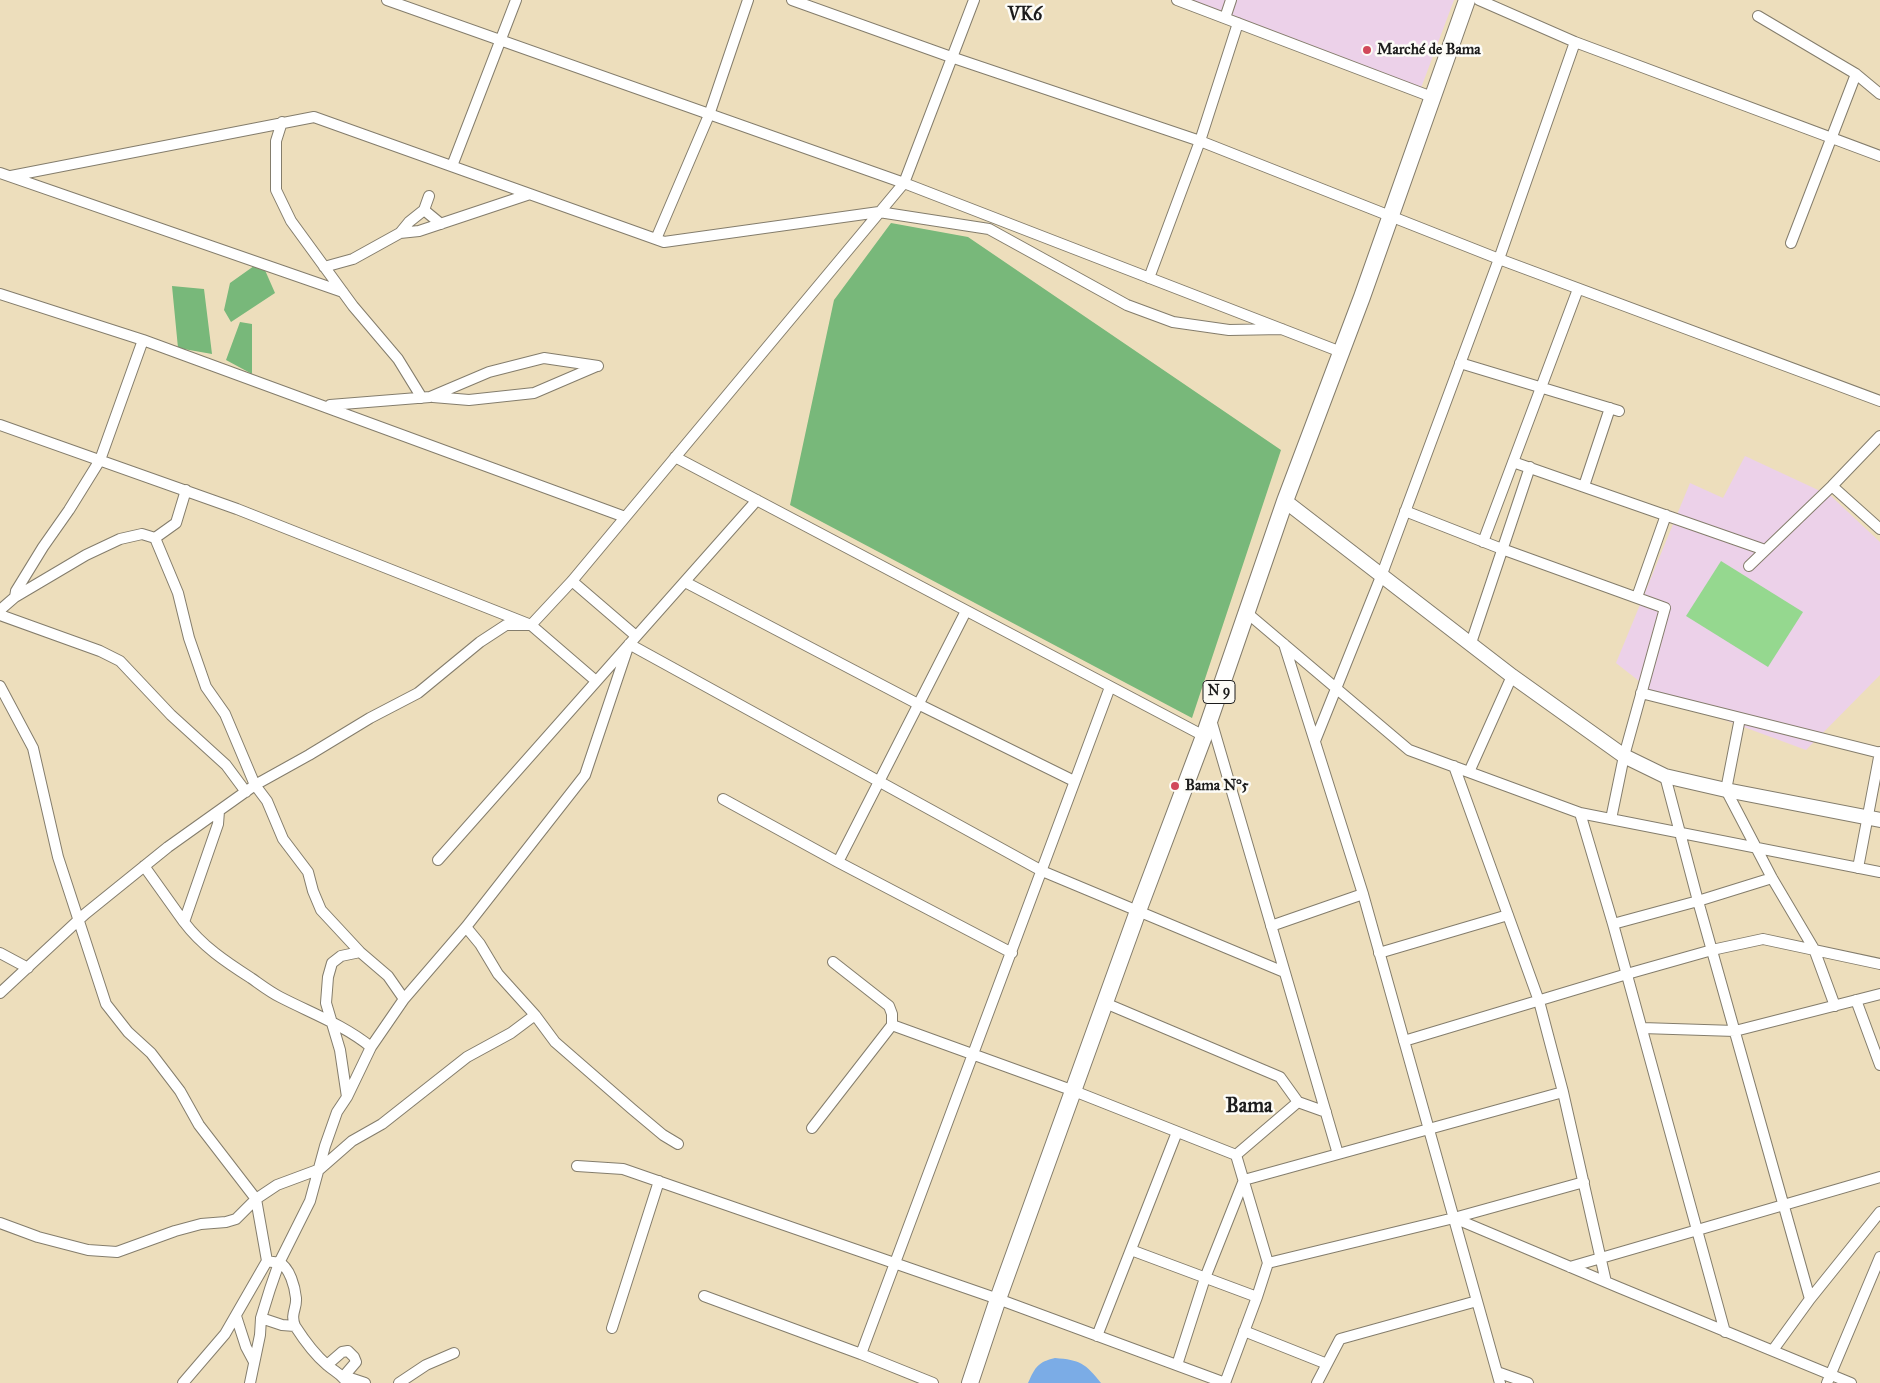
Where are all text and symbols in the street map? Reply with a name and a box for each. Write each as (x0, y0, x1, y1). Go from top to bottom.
district label: VK6 (1008, 5, 1042, 27)
place label: Marché de Bama (1377, 41, 1481, 59)
marker: Marché de Bama (1361, 44, 1373, 56)
road number: N 9 (1203, 680, 1235, 704)
place label: Bama N°5 (1185, 777, 1249, 795)
marker: Bama N°5 (1169, 780, 1181, 792)
district label: Bama (1226, 1095, 1272, 1119)

